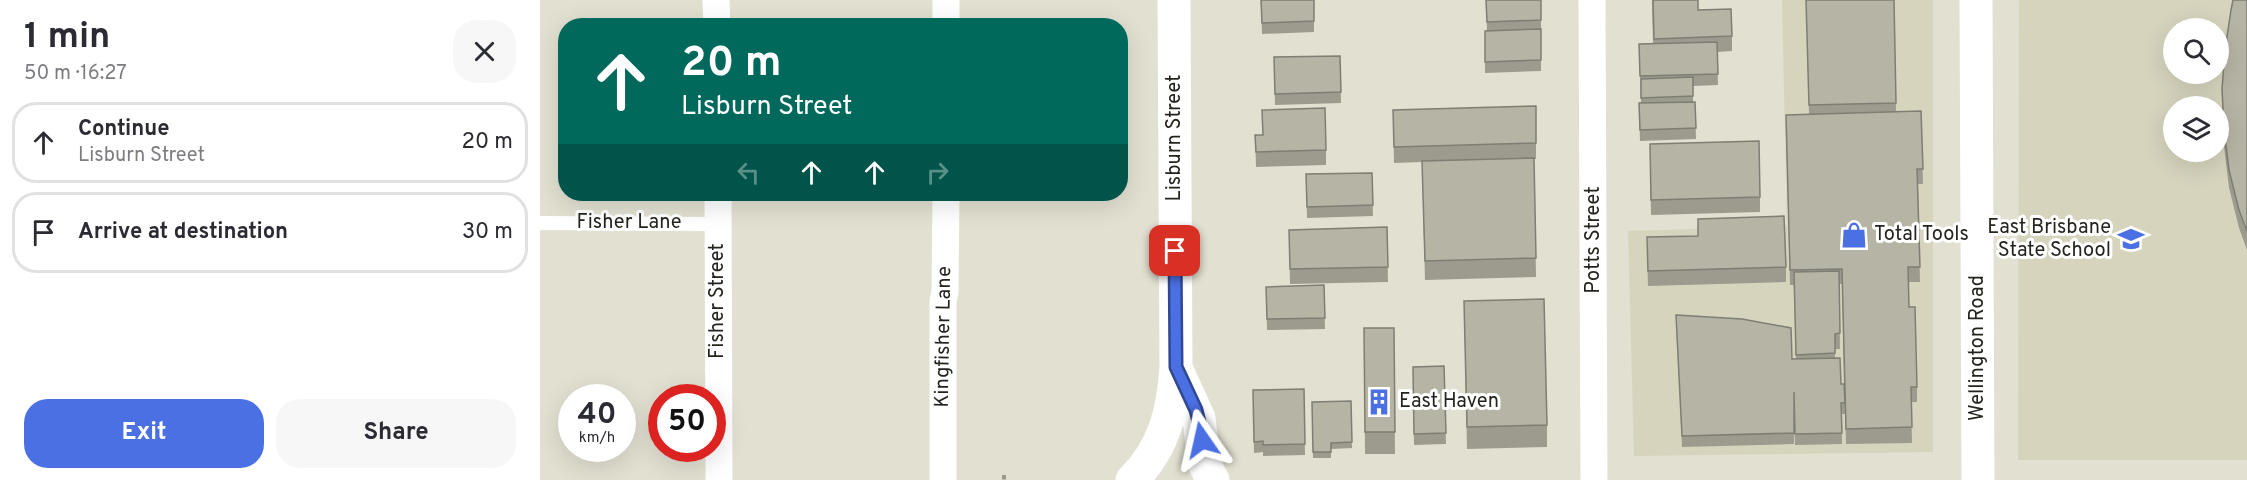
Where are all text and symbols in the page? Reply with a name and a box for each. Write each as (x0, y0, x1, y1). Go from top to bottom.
text: 1 min (24, 15, 110, 61)
map controls (2163, 18, 2229, 162)
button: search (2163, 18, 2229, 84)
button: close (453, 20, 516, 83)
text: 20 m (681, 38, 782, 91)
icon: ahead (582, 42, 660, 120)
text: 50 m · 16:27 (24, 61, 127, 87)
street label: Lisburn Street (1162, 75, 1188, 201)
text: Lisburn Street (681, 90, 852, 124)
button: layers (2163, 96, 2229, 162)
text: Continue (78, 116, 169, 143)
icon: ahead (27, 126, 60, 159)
text: 20 m (462, 129, 513, 156)
text: Lisburn Street (78, 143, 205, 169)
icon: left (732, 156, 765, 189)
icon: ahead (795, 156, 828, 189)
icon: ahead (858, 156, 891, 189)
icon: right (921, 156, 954, 189)
street label: Potts Street (1581, 186, 1607, 294)
street label: Fisher Lane (577, 210, 681, 236)
place label: East Brisbane State School (1987, 215, 2111, 264)
icon: arrive (27, 216, 60, 249)
text: Arrive at destination (78, 219, 288, 246)
text: 30 m (462, 219, 513, 246)
shop icon: Total Tools (1839, 220, 1869, 250)
place label: Total Tools (1874, 222, 1969, 248)
school or university icon: East Brisbane State School (2116, 224, 2146, 254)
pin (1149, 225, 1200, 276)
icon: arrive (1158, 234, 1191, 267)
street label: Fisher Street (705, 243, 731, 359)
street label: Kingfisher Lane (930, 266, 958, 408)
street label: Wellington Road (1965, 275, 1991, 421)
speed limit sign: 50 (648, 384, 726, 462)
building icon: East Haven (1364, 387, 1394, 417)
place label: East Haven (1399, 389, 1499, 415)
text: 40 (577, 397, 617, 434)
button: Exit (24, 399, 264, 468)
button: Share (276, 399, 516, 468)
position arrow (1170, 408, 1234, 472)
text: km/h (579, 429, 615, 448)

